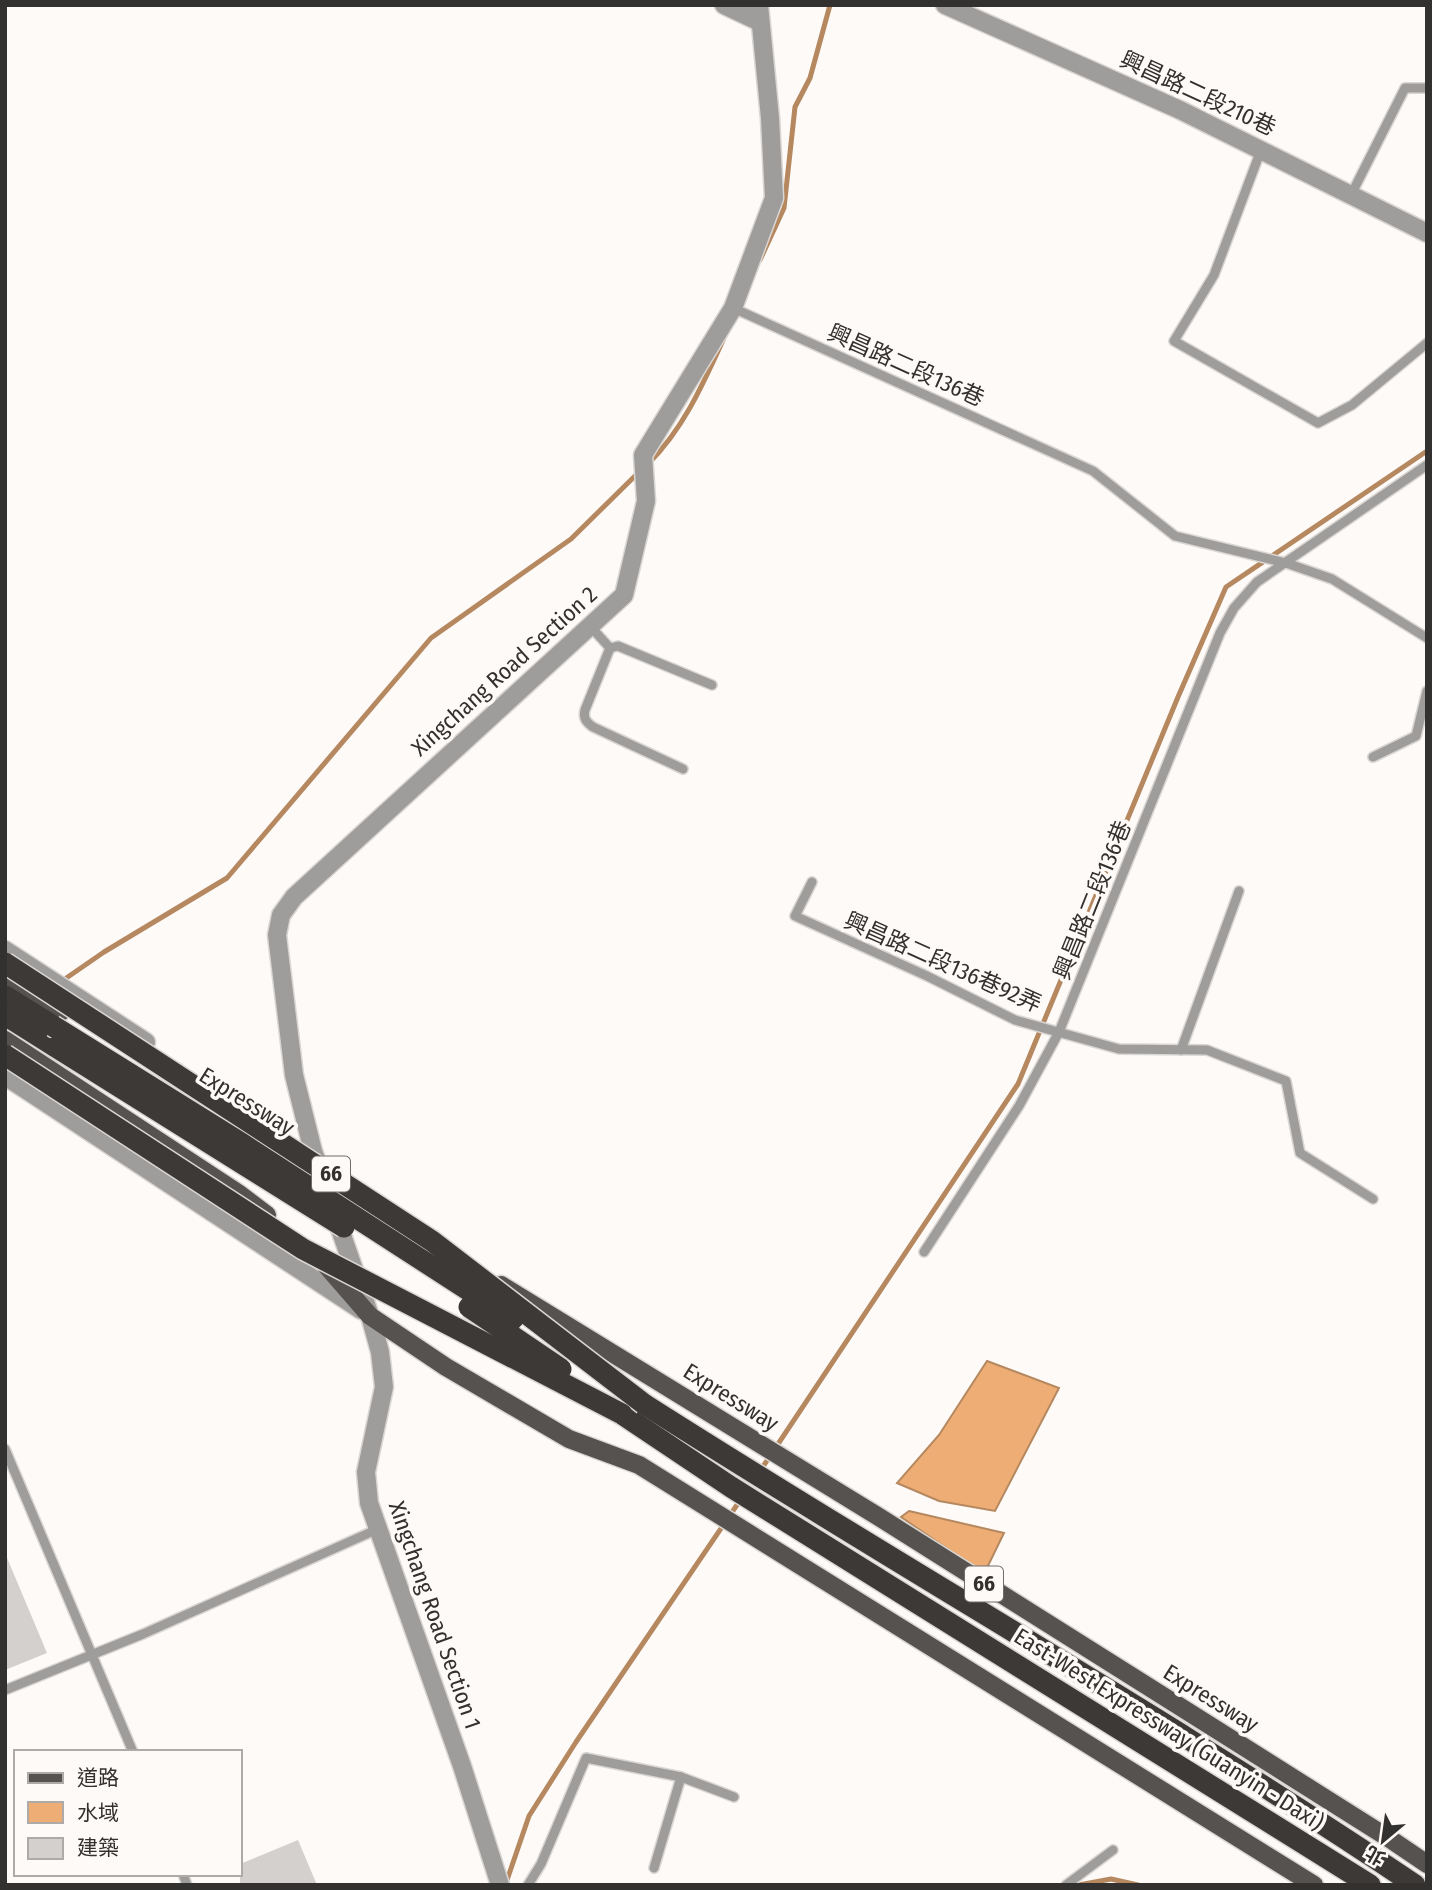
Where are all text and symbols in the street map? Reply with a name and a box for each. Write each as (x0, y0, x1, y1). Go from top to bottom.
street label: 興昌路二段210巷 (1116, 45, 1280, 141)
street label: 興昌路二段136巷 (823, 318, 989, 412)
street label: Xingchang Road Section 2 (405, 580, 603, 762)
street label: 興昌路二段136巷 (1047, 817, 1137, 983)
street label: 興昌路二段136巷92弄 (840, 906, 1046, 1018)
street label: Expressway (194, 1061, 300, 1142)
road number: 66 (312, 1156, 350, 1192)
street label: Expressway (678, 1357, 784, 1438)
street label: Xingchang Road Section 1 (383, 1498, 487, 1732)
road number: 66 (965, 1566, 1003, 1602)
street label: East-West Expressway (Guanyin - Daxi) (1009, 1622, 1329, 1836)
street label: Expressway (1158, 1658, 1264, 1739)
legend (14, 1750, 242, 1876)
text: 道路 (77, 1765, 119, 1791)
text: 水域 (77, 1800, 119, 1826)
north arrow (1348, 1806, 1418, 1876)
text: 建築 (77, 1835, 119, 1861)
text: 北 (1361, 1841, 1389, 1870)

